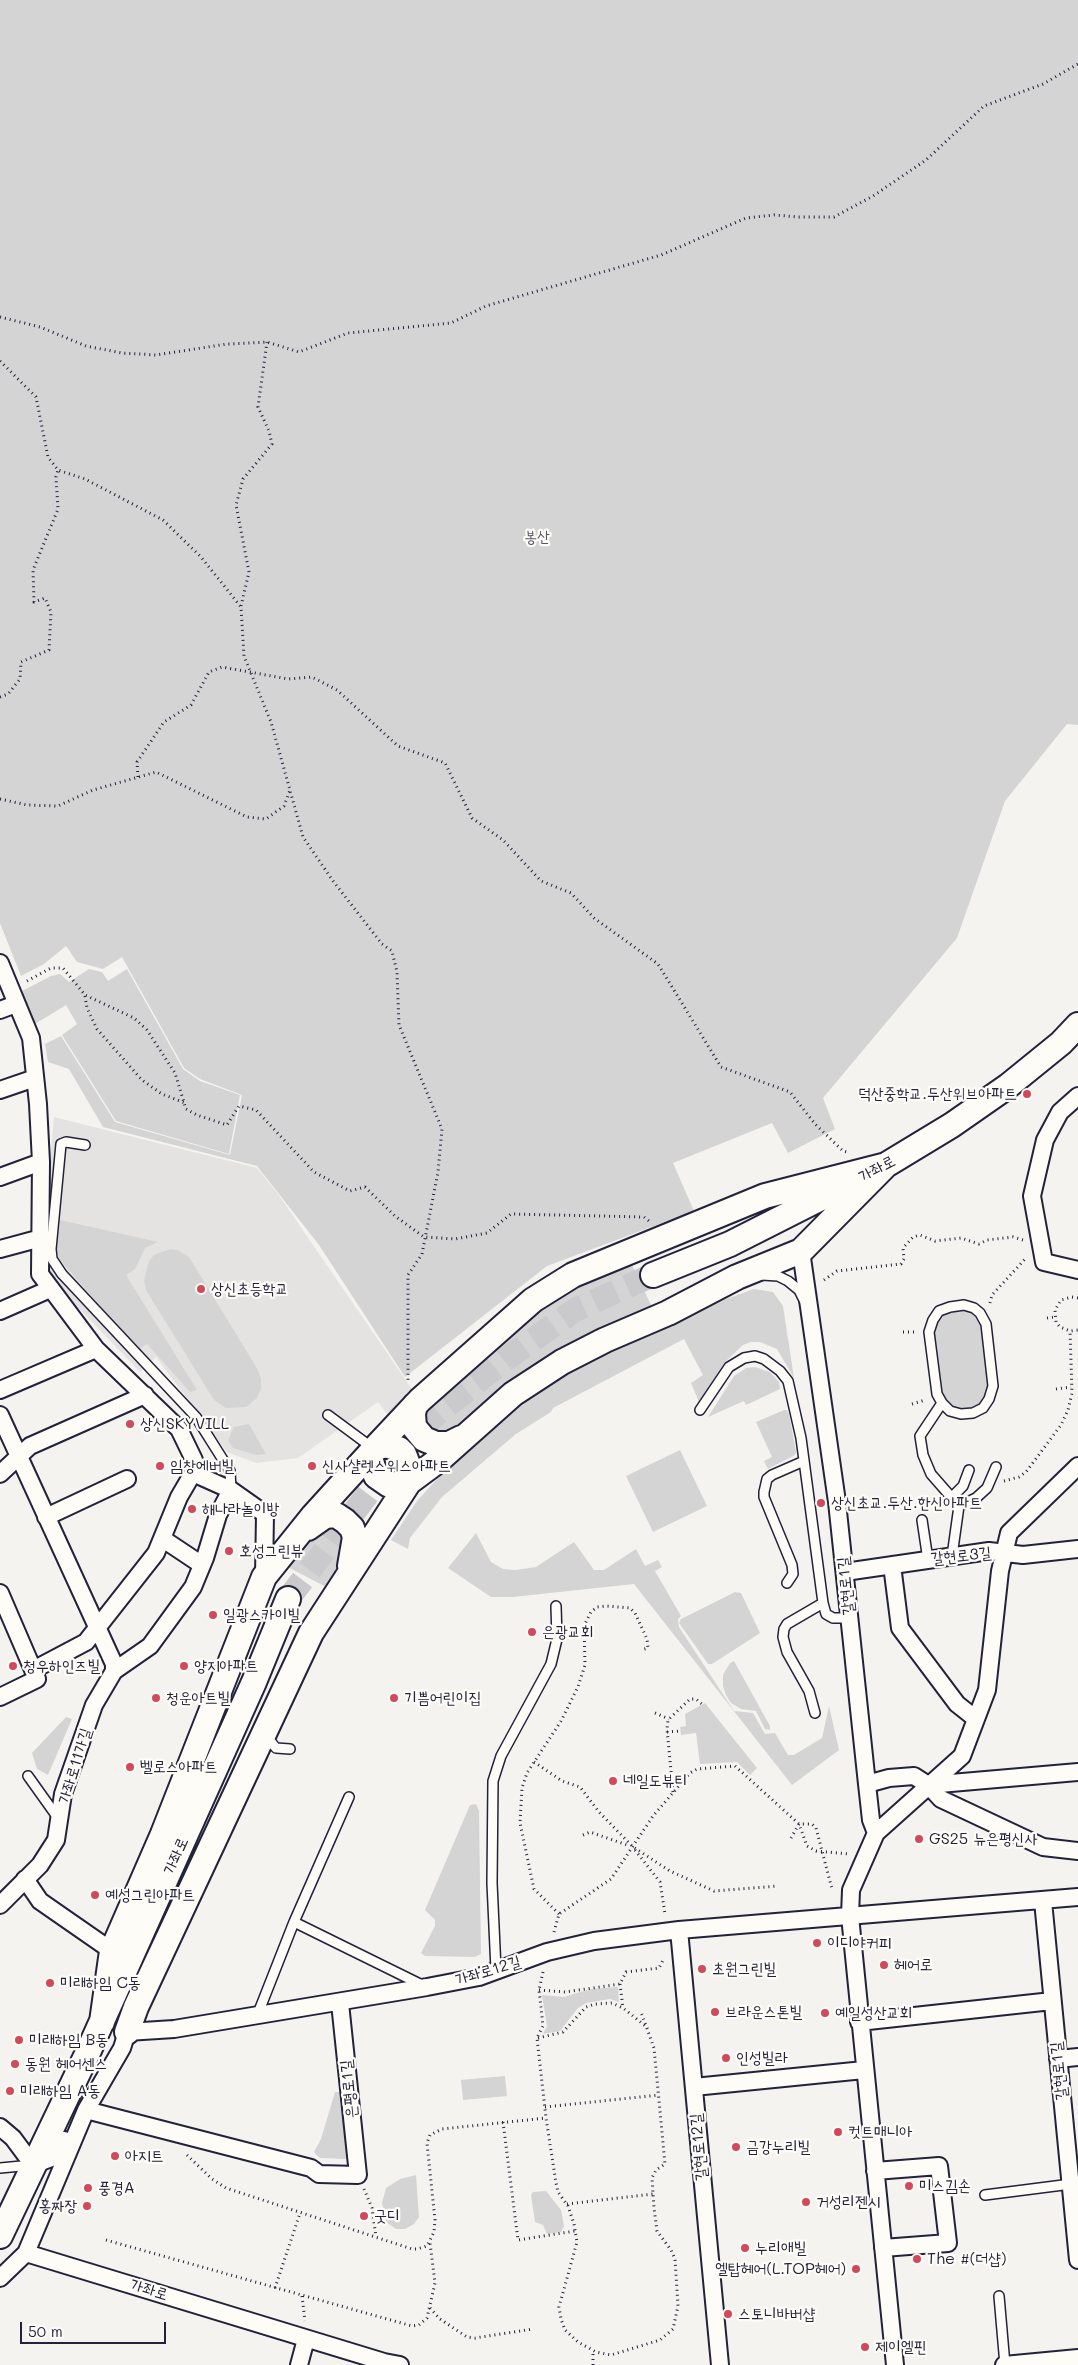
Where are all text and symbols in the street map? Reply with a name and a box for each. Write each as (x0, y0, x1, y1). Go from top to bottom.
park label: 봉산 (524, 527, 550, 547)
place label: 덕산중학교.두산위브아파트 (858, 1084, 1017, 1104)
marker: 덕산중학교.두산위브아파트 (1021, 1088, 1033, 1100)
street label: 가좌로 (855, 1151, 899, 1187)
place label: 상신초등학교 (211, 1279, 288, 1299)
marker: 상신초등학교 (195, 1283, 207, 1295)
place label: 상신SKYVILL (140, 1414, 229, 1434)
marker: 상신SKYVILL (124, 1418, 136, 1430)
place label: 임창에버빌 (170, 1456, 234, 1476)
place label: 신사샬렛스위스아파트 (322, 1456, 451, 1476)
marker: 임창에버빌 (154, 1460, 166, 1472)
marker: 신사샬렛스위스아파트 (306, 1460, 318, 1472)
place label: 상신초교.두산.한신아파트 (831, 1493, 982, 1513)
marker: 상신초교.두산.한신아파트 (815, 1497, 827, 1509)
place label: 해나라놀이방 (202, 1499, 279, 1519)
marker: 해나라놀이방 (186, 1503, 198, 1515)
place label: 호성그린뷰 (239, 1541, 303, 1561)
street label: 갈현로3길 (930, 1543, 992, 1569)
marker: 호성그린뷰 (223, 1545, 235, 1557)
street label: 갈현로1길 (833, 1556, 859, 1616)
place label: 일광스카이빌 (223, 1605, 300, 1625)
marker: 일광스카이빌 (207, 1609, 219, 1621)
place label: 은광교회 (542, 1622, 594, 1642)
marker: 은광교회 (526, 1626, 538, 1638)
place label: 청우하인즈빌 (23, 1656, 100, 1676)
place label: 양지아파트 (194, 1656, 258, 1676)
marker: 청우하인즈빌 (7, 1660, 19, 1672)
marker: 양지아파트 (178, 1660, 190, 1672)
place label: 청운아트빌 (166, 1688, 230, 1708)
place label: 기쁨어린이집 (404, 1688, 481, 1708)
marker: 청운아트빌 (150, 1692, 162, 1704)
marker: 기쁨어린이집 (388, 1692, 400, 1704)
street label: 가좌로11가길 (54, 1726, 96, 1806)
place label: 벨로스아파트 (140, 1757, 217, 1777)
marker: 벨로스아파트 (124, 1761, 136, 1773)
place label: 네일도뷰티 (623, 1771, 687, 1791)
marker: 네일도뷰티 (607, 1775, 619, 1787)
place label: GS25 뉴은평신사 (929, 1829, 1038, 1849)
marker: GS25 뉴은평신사 (913, 1833, 925, 1845)
street label: 가좌로 (159, 1834, 193, 1878)
place label: 예성그린아파트 (105, 1885, 195, 1905)
marker: 예성그린아파트 (89, 1889, 101, 1901)
place label: 이디야커피 (827, 1933, 891, 1953)
marker: 이디야커피 (811, 1937, 823, 1949)
street label: 가좌로12길 (453, 1952, 523, 1990)
place label: 헤어로 (894, 1955, 933, 1975)
place label: 초원그린빌 (712, 1959, 776, 1979)
marker: 헤어로 (878, 1959, 890, 1971)
marker: 초원그린빌 (696, 1963, 708, 1975)
place label: 미래하임 C동 (60, 1973, 141, 1993)
marker: 미래하임 C동 (44, 1977, 56, 1989)
place label: 브라운스톤빌 (725, 2002, 802, 2022)
place label: 예일성산교회 (835, 2003, 912, 2023)
marker: 브라운스톤빌 (709, 2006, 721, 2018)
marker: 예일성산교회 (819, 2007, 831, 2019)
place label: 미래하임 B동 (29, 2030, 108, 2050)
marker: 미래하임 B동 (13, 2034, 25, 2046)
street label: 갈현로1길 (1046, 2041, 1072, 2101)
place label: 인성빌라 (736, 2048, 788, 2068)
marker: 인성빌라 (720, 2052, 732, 2064)
place label: 동원 헤어센스 (25, 2054, 107, 2074)
marker: 동원 헤어센스 (9, 2058, 21, 2070)
street label: 은평로1길 (336, 2059, 362, 2119)
place label: 미래하임 A동 (20, 2081, 101, 2101)
marker: 미래하임 A동 (4, 2085, 16, 2097)
street label: 갈현로12길 (686, 2113, 712, 2181)
place label: 컷트매니아 (848, 2122, 912, 2142)
marker: 컷트매니아 (832, 2126, 844, 2138)
place label: 금강누리빌 (746, 2137, 810, 2157)
marker: 금강누리빌 (730, 2141, 742, 2153)
place label: 아지트 (125, 2146, 164, 2166)
marker: 아지트 (109, 2150, 121, 2162)
place label: 미스김손 (919, 2176, 971, 2196)
place label: 풍경A (98, 2178, 135, 2198)
marker: 미스김손 (903, 2180, 915, 2192)
marker: 풍경A (82, 2182, 94, 2194)
place label: 거성리젠시 (816, 2192, 880, 2212)
place label: 홍짜장 (38, 2196, 77, 2216)
marker: 거성리젠시 (800, 2196, 812, 2208)
marker: 홍짜장 (81, 2200, 93, 2212)
place label: 굿디 (374, 2206, 400, 2226)
marker: 굿디 (358, 2210, 370, 2222)
place label: 누리애빌 (755, 2238, 806, 2258)
marker: 누리애빌 (739, 2242, 751, 2254)
place label: The #(더샵) (927, 2249, 1006, 2269)
marker: The #(더샵) (911, 2253, 923, 2265)
place label: 엘탑헤어(L.TOP헤어) (715, 2259, 846, 2279)
marker: 엘탑헤어(L.TOP헤어) (850, 2263, 862, 2275)
street label: 가좌로 (128, 2275, 170, 2305)
place label: 스토니바버샵 (738, 2304, 815, 2324)
marker: 스토니바버샵 (722, 2308, 734, 2320)
scale bar (22, 2312, 169, 2344)
text: 50 m (28, 2321, 63, 2341)
place label: 제이엘핀 (875, 2337, 926, 2357)
marker: 제이엘핀 (859, 2341, 871, 2353)

